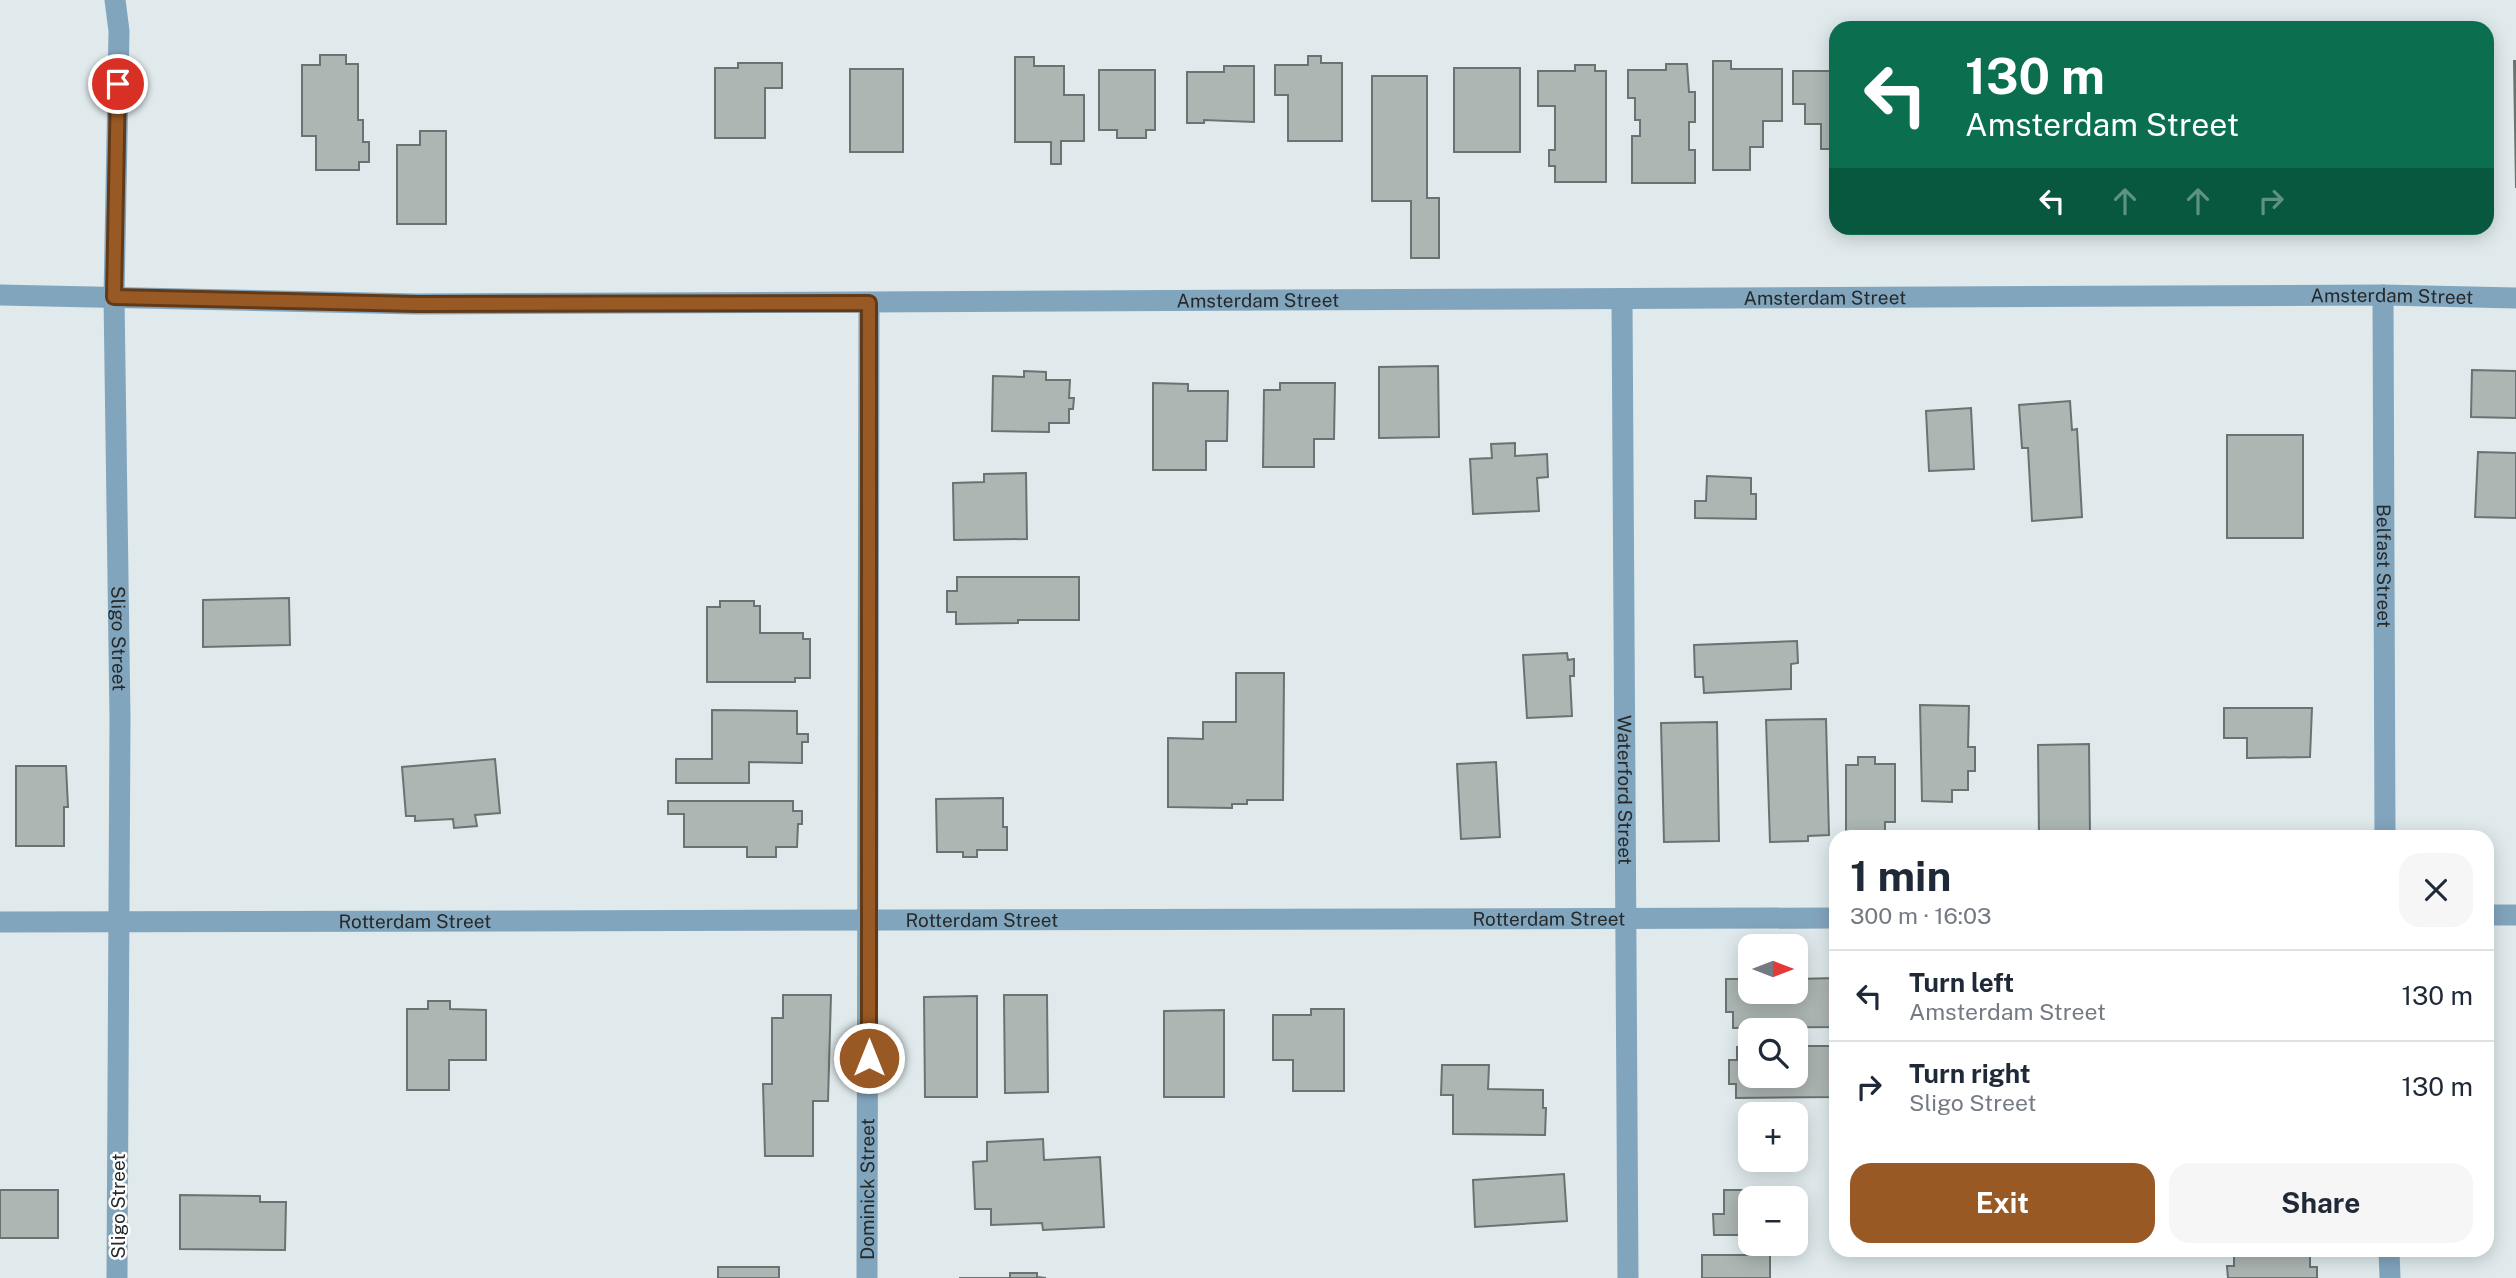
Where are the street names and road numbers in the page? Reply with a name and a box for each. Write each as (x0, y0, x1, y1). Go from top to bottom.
street label: Amsterdam Street (2310, 284, 2474, 308)
street label: Amsterdam Street (1743, 286, 1906, 309)
street label: Amsterdam Street (1176, 289, 1339, 312)
street label: Belfast Street (2373, 504, 2395, 628)
street label: Sligo Street (107, 586, 131, 692)
street label: Waterford Street (1614, 715, 1636, 865)
street label: Rotterdam Street (1472, 907, 1626, 930)
street label: Rotterdam Street (905, 909, 1059, 931)
street label: Rotterdam Street (338, 910, 492, 932)
street label: Dominick Street (856, 1118, 878, 1260)
street label: Sligo Street (107, 1153, 129, 1259)

